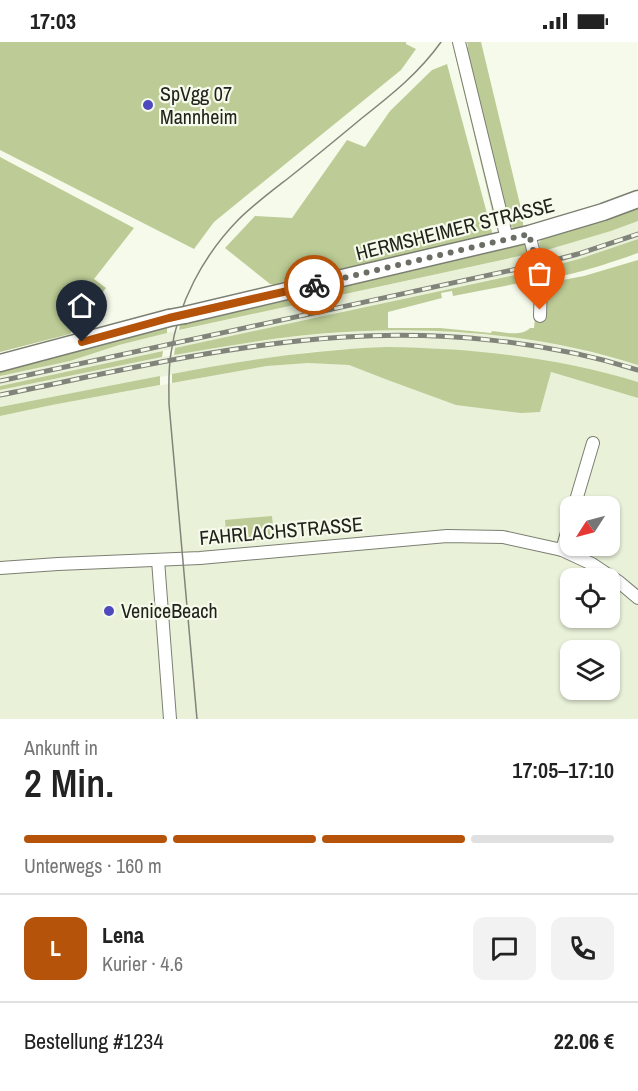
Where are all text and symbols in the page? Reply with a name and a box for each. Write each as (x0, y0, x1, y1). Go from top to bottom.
text: 17:03 (30, 6, 76, 36)
place label: SpVgg 07 Mannheim (160, 80, 237, 130)
marker: SpVgg 07 Mannheim (141, 98, 155, 112)
street label: HERMSHEIMER STRASSE (353, 191, 557, 266)
pin (514, 248, 565, 310)
courier (284, 255, 344, 315)
icon: bag (523, 257, 556, 290)
icon: bike (298, 269, 331, 302)
pin (56, 280, 107, 342)
icon: home (65, 289, 98, 322)
north arrow (560, 496, 620, 556)
map controls (560, 496, 620, 700)
street label: FAHRLACHSTRASSE (198, 510, 364, 551)
button: locate (560, 568, 620, 628)
place label: VeniceBeach (121, 597, 218, 624)
marker: VeniceBeach (102, 604, 116, 618)
button: layers (560, 640, 620, 700)
text: Ankunft in (24, 734, 98, 761)
text: 17:05–17:10 (512, 755, 614, 785)
text: 2 Min. (24, 757, 114, 809)
text: Unterwegs · 160 m (24, 852, 162, 879)
button: chat (473, 917, 536, 980)
button: phone (551, 917, 614, 980)
text: Lena (102, 920, 144, 950)
text: L (50, 933, 61, 963)
text: Kurier · 4.6 (102, 950, 183, 977)
text: Bestellung #1234 (24, 1026, 163, 1056)
text: 22.06 € (554, 1026, 614, 1056)

